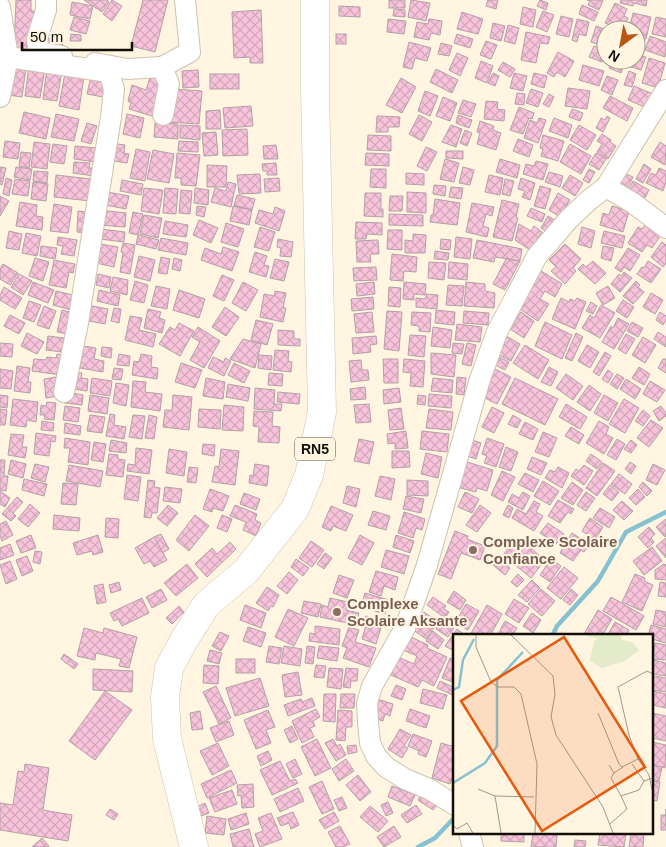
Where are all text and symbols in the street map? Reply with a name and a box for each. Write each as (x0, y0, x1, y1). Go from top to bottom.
scale bar (22, 20, 132, 52)
north arrow (596, 20, 646, 70)
text: 50 m (30, 28, 63, 45)
text: N (606, 47, 623, 65)
road number: RN5 (295, 438, 335, 460)
place label: Complexe Scolaire Confiance (483, 533, 617, 567)
marker: Complexe Scolaire Confiance (467, 544, 479, 556)
place label: Complexe Scolaire Aksante (347, 595, 467, 629)
marker: Complexe Scolaire Aksante (331, 606, 343, 618)
inset map (453, 634, 654, 834)

